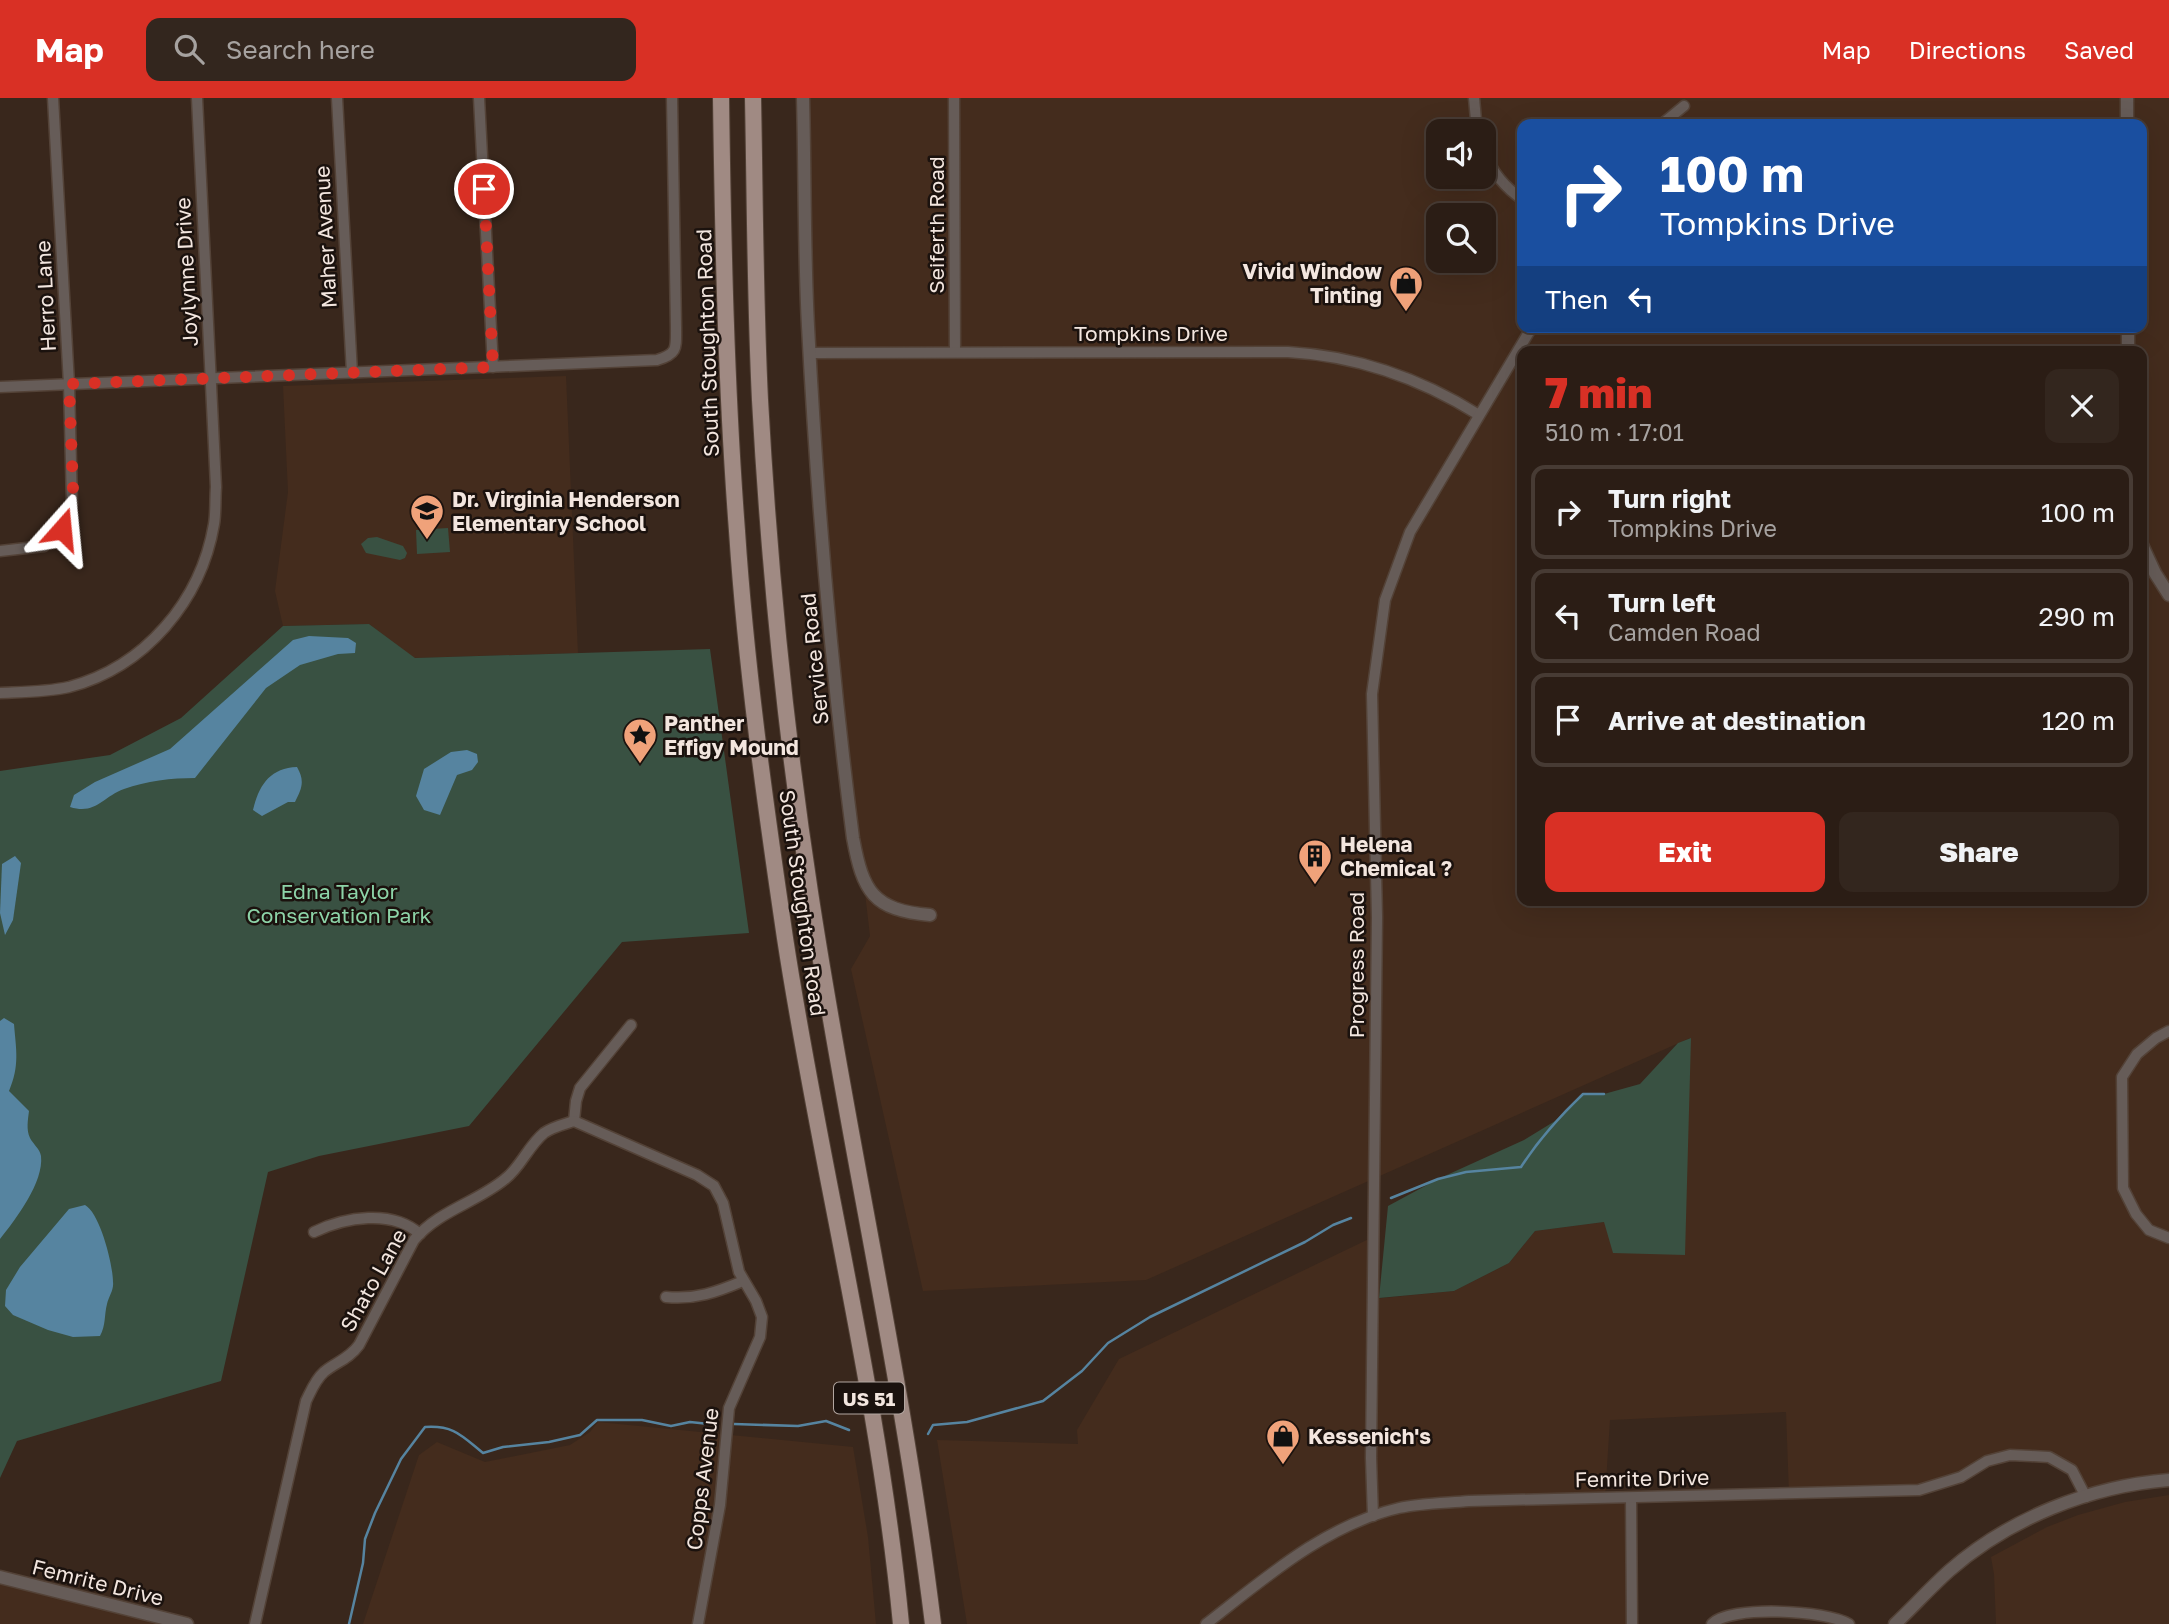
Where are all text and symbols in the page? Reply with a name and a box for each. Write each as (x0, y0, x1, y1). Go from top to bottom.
search box (146, 18, 636, 81)
text: Map (35, 30, 104, 69)
icon: search (170, 30, 208, 68)
text: Search here (226, 34, 375, 65)
text: Map (1822, 35, 1871, 64)
text: Directions (1909, 35, 2026, 64)
text: Saved (2064, 35, 2134, 64)
map controls (1426, 119, 1496, 273)
button: sound (1426, 119, 1496, 189)
text: 100 m (1660, 144, 1804, 203)
icon: right (1545, 147, 1636, 238)
street label: Seiferth Road (923, 156, 949, 294)
pin (454, 159, 514, 219)
street label: Maher Avenue (308, 165, 342, 309)
icon: arrive (465, 170, 503, 208)
street label: Joylynne Drive (169, 197, 203, 347)
button: search (1426, 203, 1496, 273)
text: Tompkins Drive (1660, 204, 1895, 242)
street label: South Stoughton Road (690, 228, 724, 458)
street label: Herro Lane (29, 240, 61, 352)
place label: Vivid Window Tinting (1243, 258, 1383, 308)
shop icon: Vivid Window Tinting (1387, 264, 1425, 313)
icon: left (1622, 280, 1660, 318)
text: Then (1545, 284, 1608, 315)
street label: Tompkins Drive (1074, 320, 1228, 346)
text: 7 min (1545, 367, 1652, 417)
button: close (2045, 369, 2119, 443)
text: 510 m · 17:01 (1545, 418, 1684, 446)
text: Turn right (1608, 483, 1731, 514)
place label: Dr. Virginia Henderson Elementary School (452, 486, 680, 536)
position arrow (25, 492, 99, 566)
school or university icon: Dr. Virginia Henderson Elementary School (408, 492, 446, 541)
icon: right (1549, 493, 1587, 531)
text: 100 m (2041, 497, 2115, 528)
text: Tompkins Drive (1608, 514, 1777, 542)
text: Turn left (1608, 587, 1716, 618)
street label: Service Road (794, 592, 834, 726)
icon: left (1549, 597, 1587, 635)
text: 290 m (2039, 601, 2115, 632)
text: Camden Road (1608, 618, 1761, 646)
icon: arrive (1549, 701, 1587, 739)
text: Arrive at destination (1608, 705, 1866, 736)
text: 120 m (2042, 705, 2115, 736)
place label: Panther Effigy Mound (664, 710, 799, 760)
place icon: Panther Effigy Mound (621, 716, 659, 765)
street label: South Stoughton Road (774, 788, 832, 1018)
button: Exit (1545, 812, 1825, 892)
button: Share (1839, 812, 2119, 892)
place label: Helena Chemical ? (1340, 831, 1452, 881)
building icon: Helena Chemical ? (1296, 837, 1334, 886)
park label: Edna Taylor Conservation Park (247, 878, 432, 928)
street label: Progress Road (1343, 892, 1369, 1038)
street label: Shato Lane (334, 1224, 412, 1336)
road number: US 51 (834, 1382, 904, 1414)
street label: Copps Avenue (680, 1406, 724, 1552)
shop icon: Kessenich's (1264, 1417, 1302, 1466)
place label: Kessenich's (1308, 1423, 1431, 1449)
street label: Femrite Drive (1574, 1464, 1710, 1492)
street label: Femrite Drive (29, 1553, 167, 1611)

